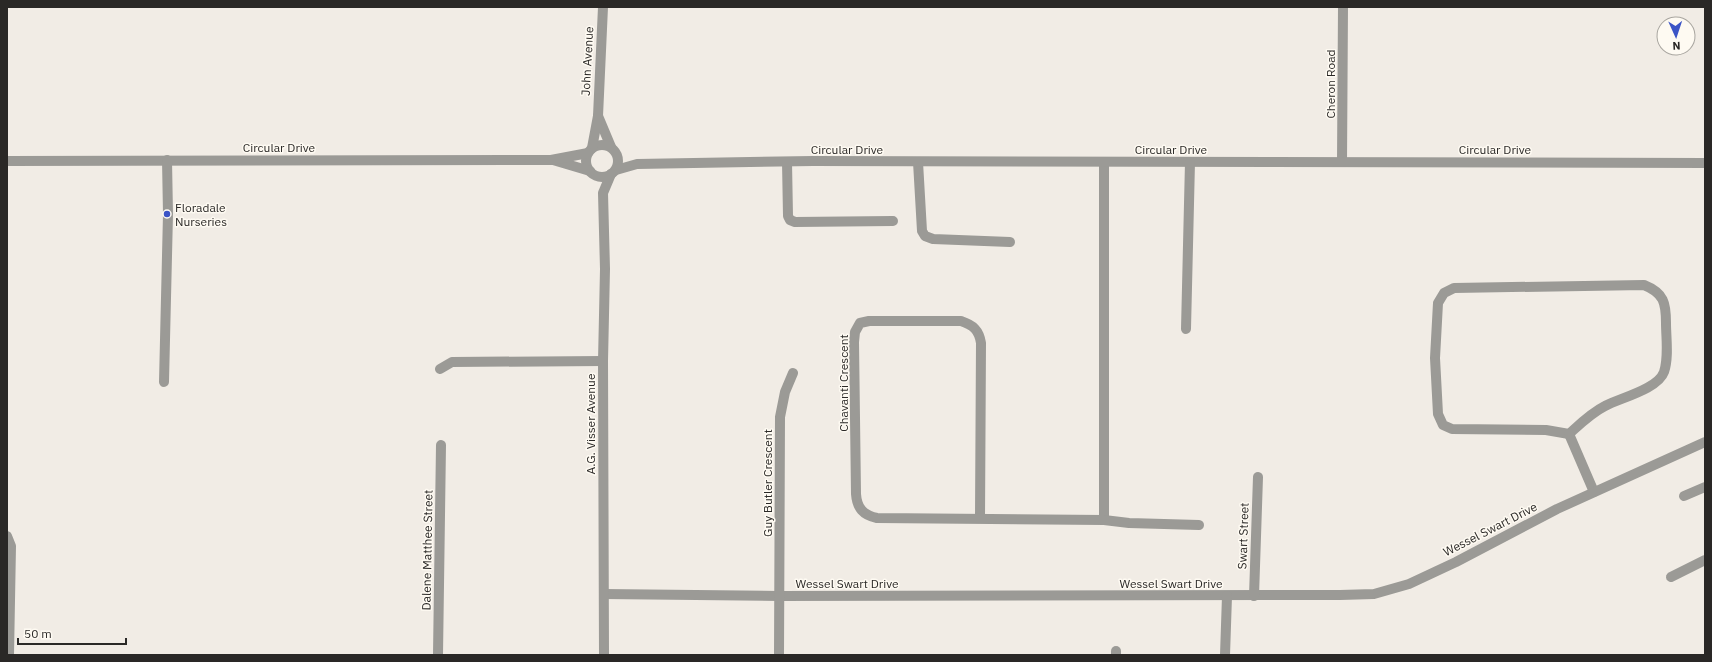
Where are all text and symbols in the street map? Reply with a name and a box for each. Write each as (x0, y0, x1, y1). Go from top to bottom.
north arrow (1656, 16, 1696, 56)
street label: John Avenue (578, 26, 596, 96)
text: N (1672, 39, 1681, 53)
street label: Cheron Road (1323, 49, 1338, 119)
street label: Circular Drive (243, 140, 316, 155)
street label: Circular Drive (811, 142, 884, 157)
street label: Circular Drive (1135, 142, 1208, 157)
street label: Circular Drive (1459, 142, 1532, 157)
place label: Floradale Nurseries (175, 200, 227, 229)
marker: Floradale Nurseries (162, 209, 172, 219)
street label: Chavanti Crescent (836, 334, 851, 432)
street label: A.G. Visser Avenue (583, 373, 598, 475)
street label: Guy Butler Crescent (760, 429, 775, 537)
street label: Dalene Matthee Street (418, 489, 436, 611)
street label: Wessel Swart Drive (1441, 499, 1540, 559)
street label: Swart Street (1234, 502, 1252, 570)
street label: Wessel Swart Drive (795, 576, 899, 591)
street label: Wessel Swart Drive (1119, 576, 1223, 591)
scale bar (18, 620, 126, 646)
text: 50 m (24, 626, 52, 641)

